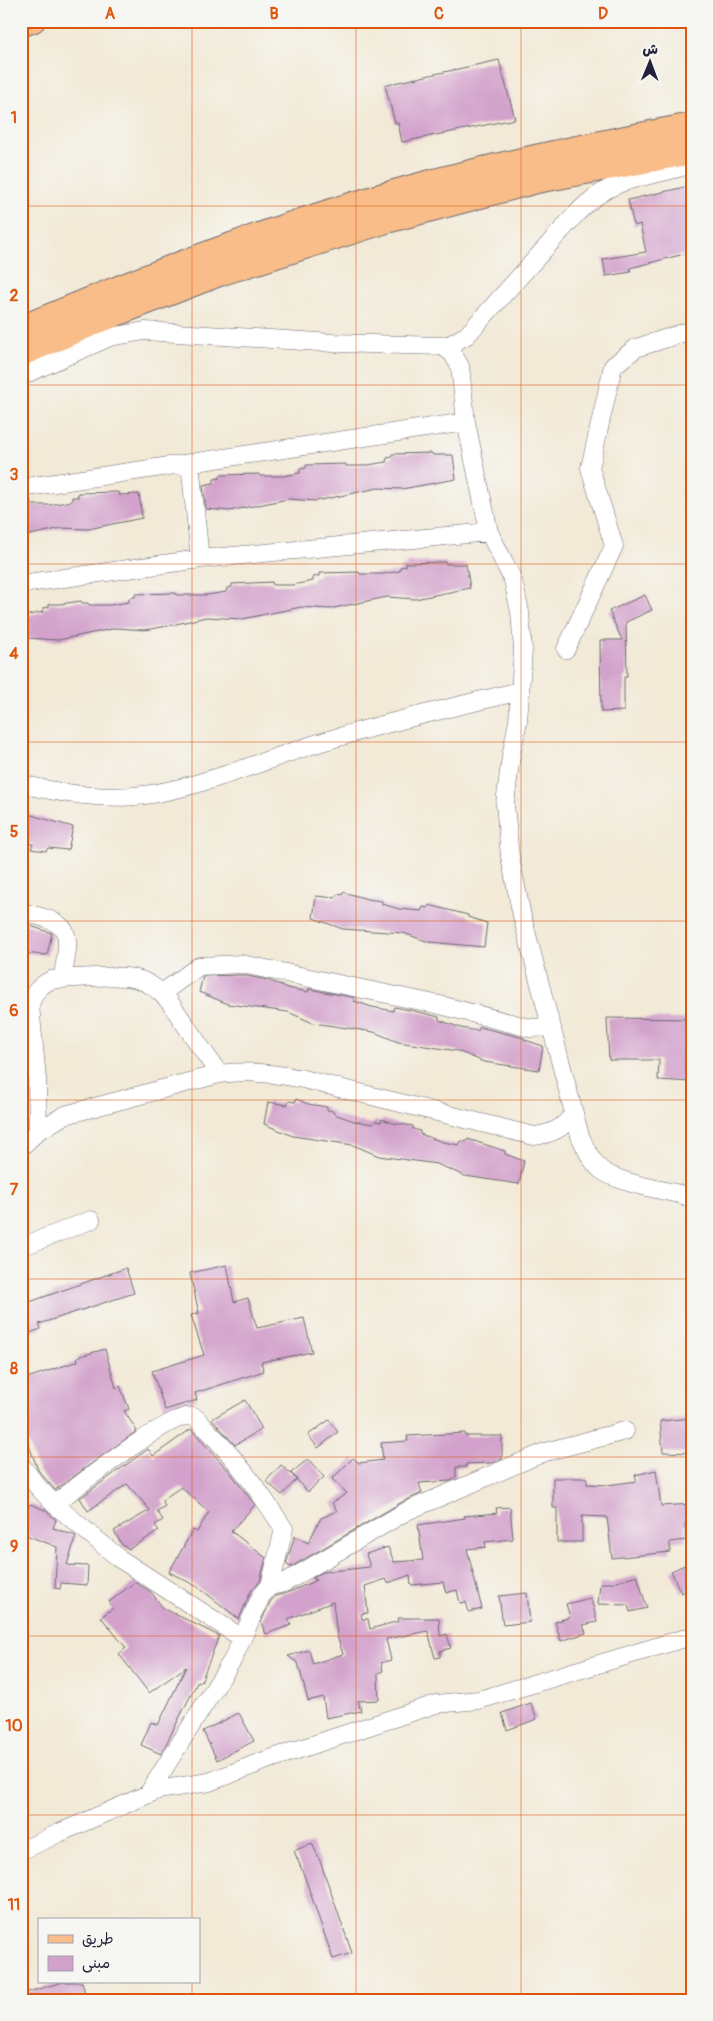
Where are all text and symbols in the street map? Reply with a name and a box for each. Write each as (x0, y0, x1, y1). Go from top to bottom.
text: A (105, 4, 116, 24)
text: B (269, 4, 279, 24)
text: C (434, 4, 444, 24)
text: D (598, 4, 608, 24)
north arrow (626, 38, 676, 88)
text: ش (642, 41, 658, 58)
text: 1 (11, 108, 17, 128)
text: 2 (10, 286, 19, 306)
text: 3 (10, 465, 19, 485)
text: 4 (9, 644, 19, 664)
text: 5 (10, 822, 19, 842)
text: 6 (9, 1001, 19, 1021)
text: 7 (10, 1180, 19, 1200)
text: 8 (10, 1359, 18, 1379)
text: 9 (10, 1537, 18, 1557)
text: 10 (5, 1716, 23, 1736)
text: 11 (8, 1895, 20, 1915)
legend (38, 1918, 200, 1984)
text: طريق (82, 1930, 114, 1949)
text: مبنى (82, 1954, 110, 1973)

